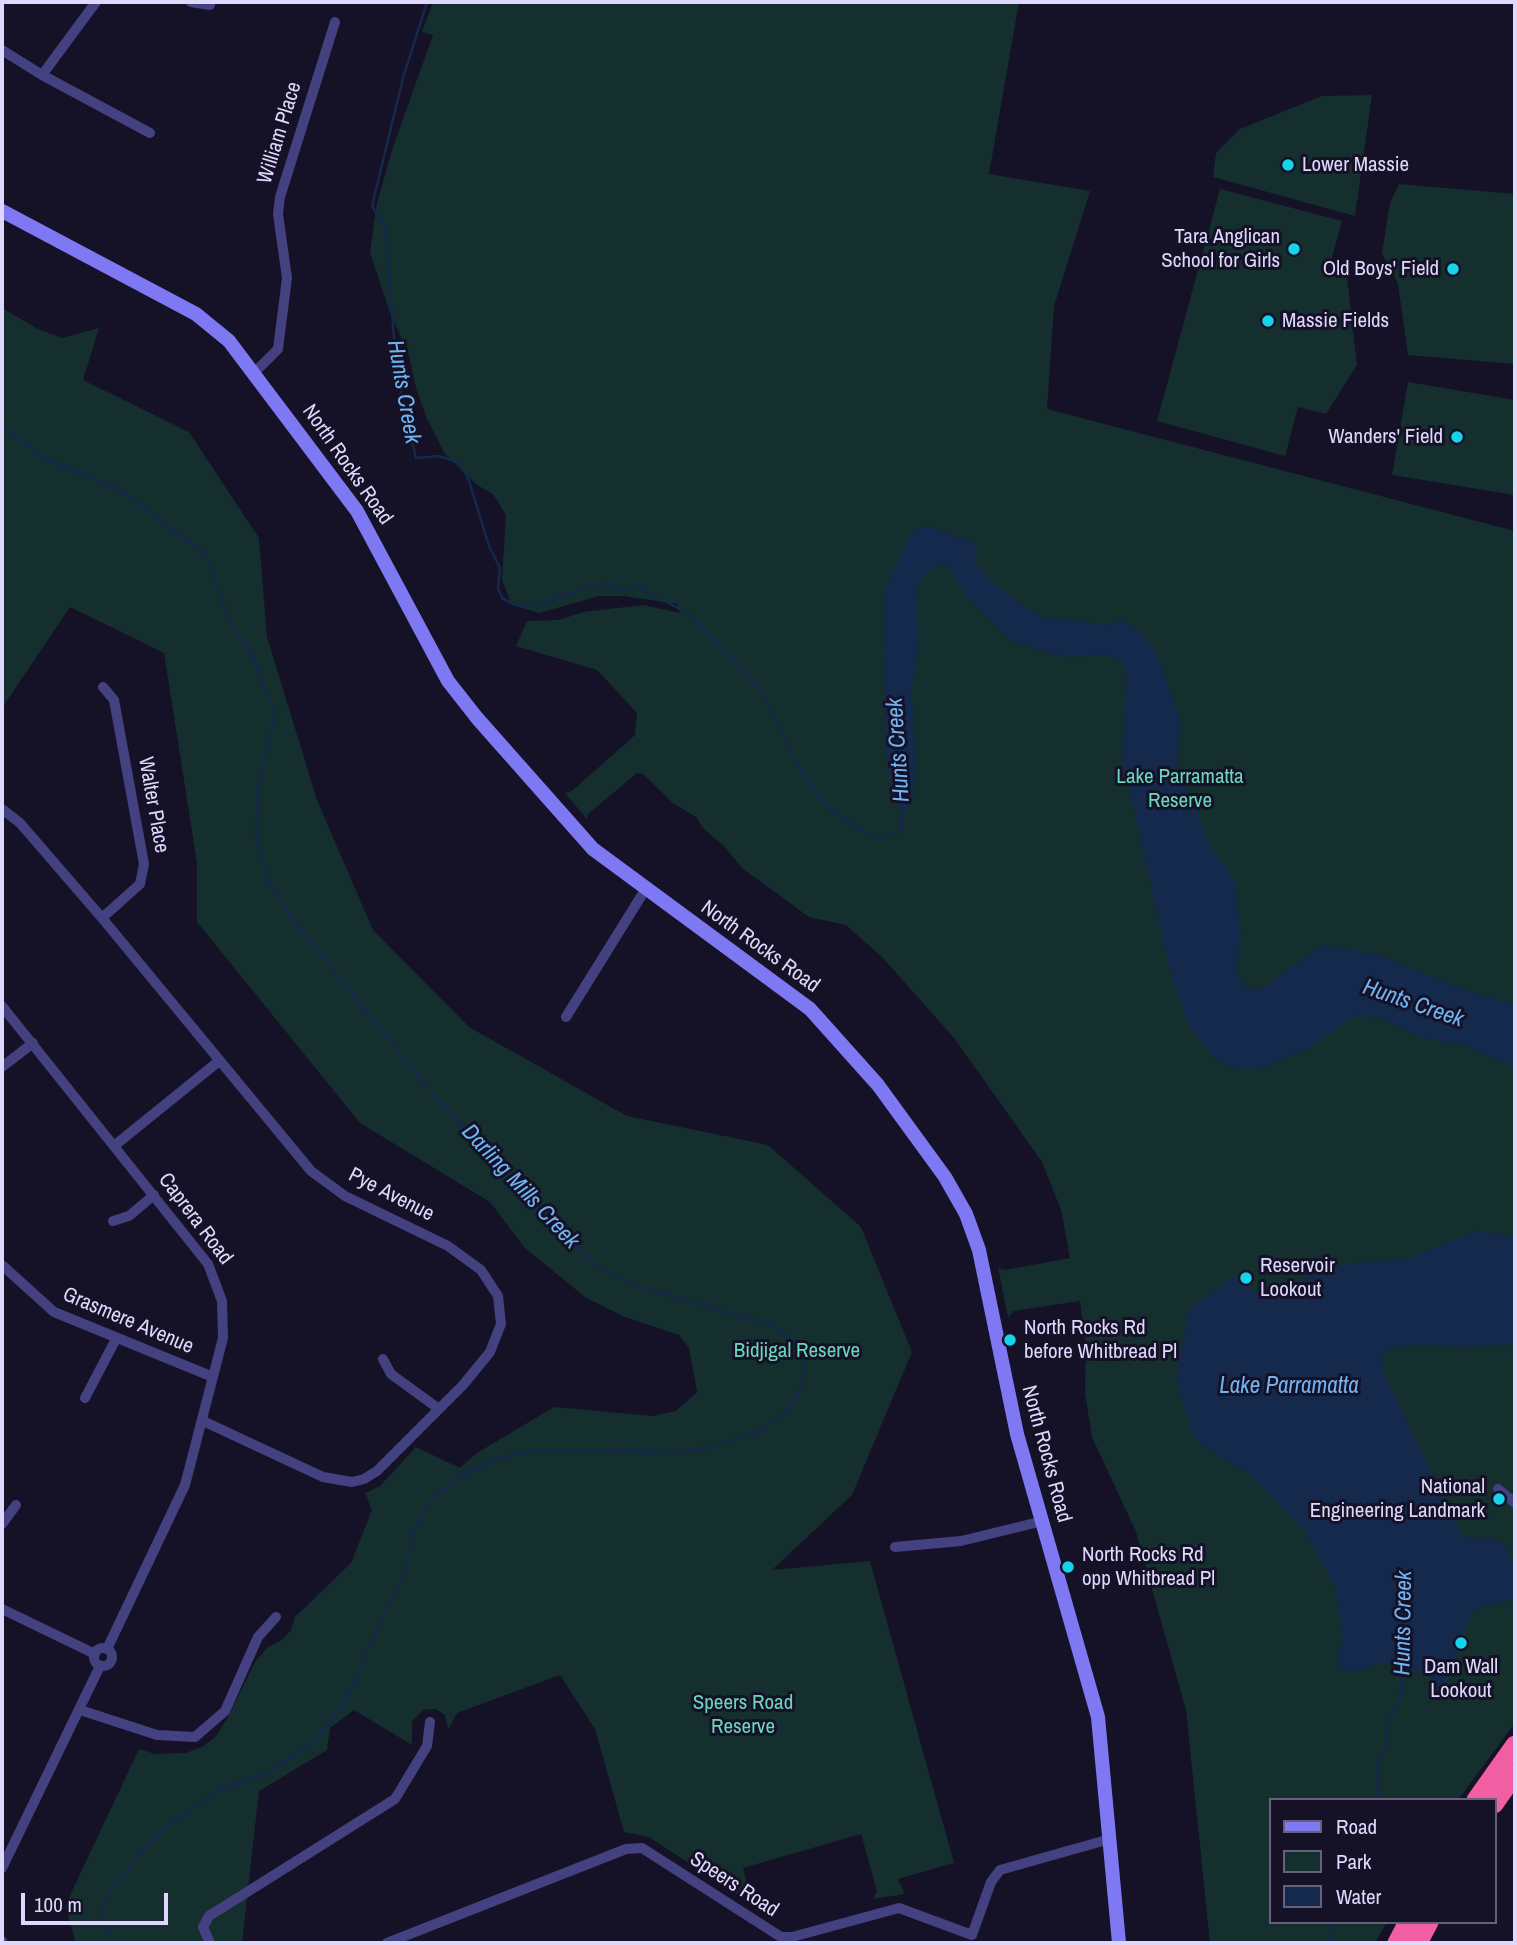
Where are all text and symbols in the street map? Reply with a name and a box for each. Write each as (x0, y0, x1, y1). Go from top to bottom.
street label: William Place (253, 79, 307, 187)
place label: Lower Massie (1302, 152, 1409, 178)
marker: Lower Massie (1280, 157, 1296, 173)
place label: Tara Anglican School for Girls (1161, 224, 1280, 274)
marker: Tara Anglican School for Girls (1286, 241, 1302, 257)
place label: Old Boys' Field (1323, 256, 1439, 282)
marker: Old Boys' Field (1445, 261, 1461, 277)
place label: Massie Fields (1282, 308, 1389, 334)
marker: Massie Fields (1260, 313, 1276, 329)
water label: Hunts Creek (380, 338, 426, 446)
street label: North Rocks Road (296, 400, 398, 530)
place label: Wanders' Field (1328, 424, 1443, 450)
marker: Wanders' Field (1449, 429, 1465, 445)
water label: Hunts Creek (882, 697, 916, 803)
street label: Walter Place (132, 755, 174, 855)
park label: Lake Parramatta Reserve (1116, 764, 1244, 814)
street label: North Rocks Road (696, 895, 824, 999)
water label: Hunts Creek (1359, 974, 1467, 1034)
water label: Darling Mills Creek (455, 1119, 585, 1255)
street label: Pye Avenue (344, 1163, 438, 1227)
street label: Caprera Road (152, 1168, 238, 1270)
place label: Reservoir Lookout (1260, 1253, 1335, 1303)
marker: Reservoir Lookout (1238, 1270, 1254, 1286)
street label: Grasmere Avenue (59, 1282, 197, 1360)
place label: North Rocks Rd before Whitbread Pl (1024, 1315, 1177, 1365)
marker: North Rocks Rd before Whitbread Pl (1002, 1332, 1018, 1348)
park label: Bidjigal Reserve (734, 1338, 860, 1364)
water label: Lake Parramatta (1219, 1373, 1359, 1401)
street label: North Rocks Road (1016, 1383, 1076, 1525)
place label: National Engineering Landmark (1310, 1474, 1485, 1524)
marker: National Engineering Landmark (1491, 1491, 1507, 1507)
place label: North Rocks Rd opp Whitbread Pl (1082, 1542, 1215, 1592)
marker: North Rocks Rd opp Whitbread Pl (1060, 1559, 1076, 1575)
water label: Hunts Creek (1389, 1570, 1419, 1676)
marker: Dam Wall Lookout (1453, 1635, 1469, 1651)
place label: Dam Wall Lookout (1424, 1654, 1498, 1704)
park label: Speers Road Reserve (693, 1690, 793, 1740)
legend (1268, 1798, 1496, 1924)
text: Road (1336, 1812, 1377, 1841)
street label: Speers Road (685, 1847, 783, 1923)
text: Park (1336, 1847, 1371, 1876)
scale bar (24, 1878, 172, 1922)
text: Water (1336, 1882, 1381, 1911)
text: 100 m (34, 1890, 82, 1919)

